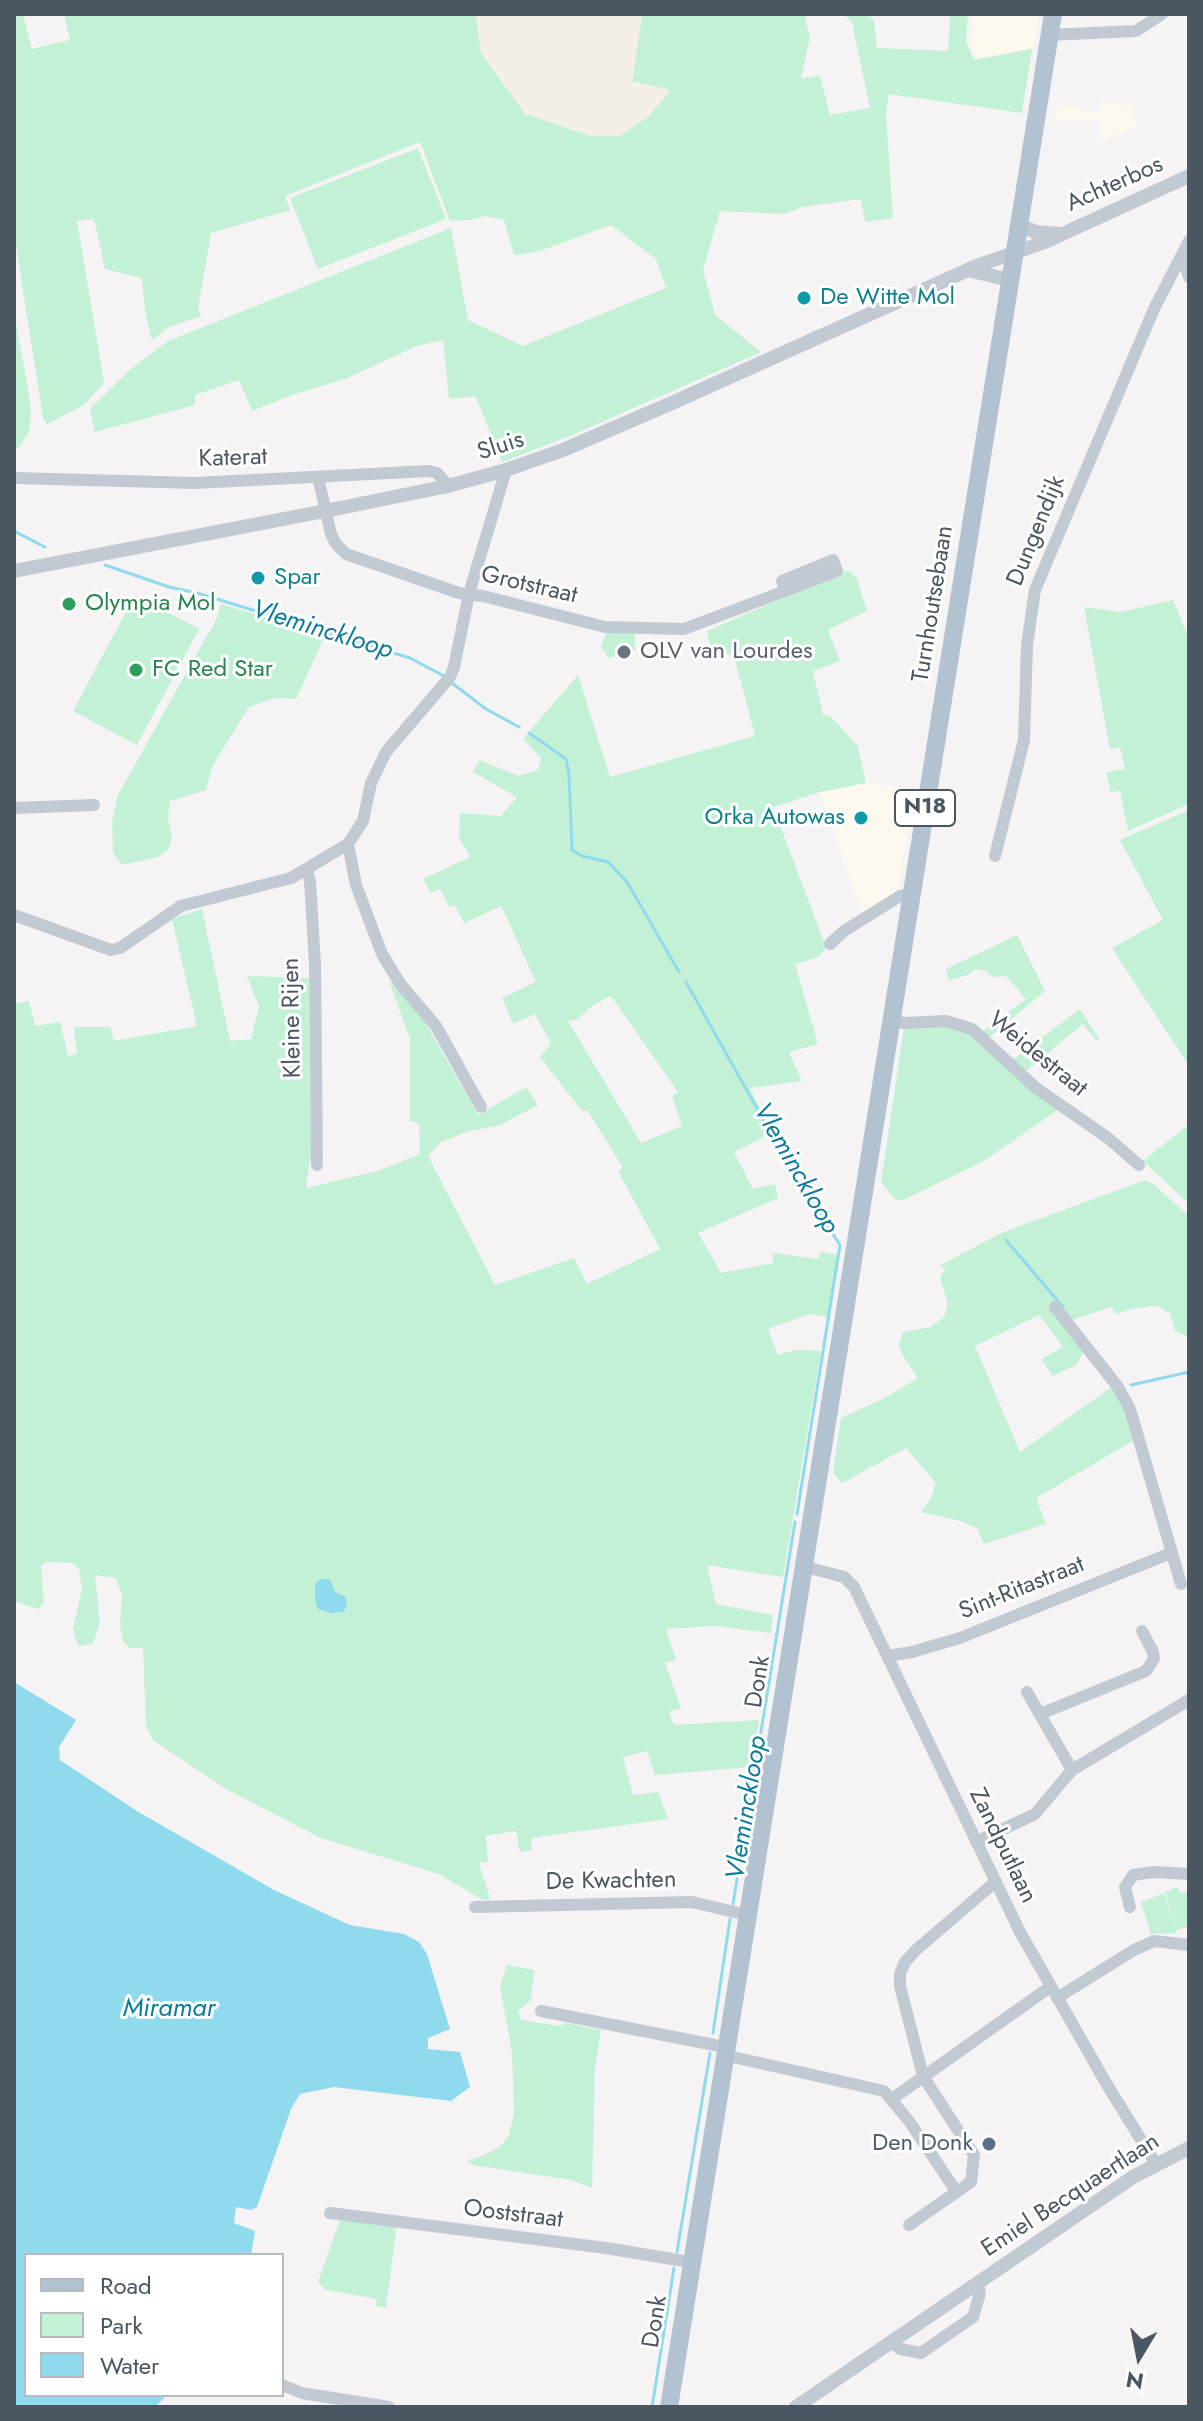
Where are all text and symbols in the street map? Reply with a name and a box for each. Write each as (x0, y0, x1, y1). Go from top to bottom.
street label: Achterbos (1062, 151, 1168, 219)
place label: De Witte Mol (820, 284, 955, 312)
marker: De Witte Mol (795, 289, 813, 307)
street label: Sluis (474, 426, 528, 468)
street label: Katerat (198, 443, 268, 475)
street label: Dungendijk (1002, 472, 1072, 590)
street label: Turnhoutsebaan (907, 524, 961, 684)
street label: Grotstraat (478, 561, 580, 611)
place label: Spar (274, 564, 321, 592)
marker: Spar (249, 569, 267, 587)
place label: Olympia Mol (85, 590, 215, 618)
marker: Olympia Mol (60, 595, 78, 613)
water label: Vleminckloop (248, 595, 396, 667)
place label: OLV van Lourdes (640, 638, 813, 666)
marker: OLV van Lourdes (615, 643, 633, 661)
place label: FC Red Star (152, 656, 273, 684)
marker: FC Red Star (127, 661, 145, 679)
road number: N18 (895, 790, 955, 826)
place label: Orka Autowas (705, 804, 845, 832)
marker: Orka Autowas (852, 809, 870, 827)
street label: Kleine Rijen (278, 958, 308, 1078)
street label: Weidestraat (982, 1006, 1092, 1104)
water label: Vleminckloop (745, 1098, 845, 1240)
street label: Sint-Ritastraat (955, 1551, 1089, 1627)
street label: Donk (741, 1654, 777, 1710)
water label: Vleminckloop (721, 1734, 775, 1882)
street label: Zandputlaan (962, 1784, 1042, 1908)
street label: De Kwachten (545, 1866, 677, 1898)
water label: Miramar (123, 1994, 215, 2026)
street label: Emiel Becquaertlaan (977, 2128, 1165, 2264)
place label: Den Donk (872, 2130, 973, 2158)
marker: Den Donk (980, 2135, 998, 2153)
street label: Ooststraat (462, 2195, 564, 2235)
legend (24, 2253, 284, 2397)
text: Road (100, 2268, 152, 2303)
street label: Donk (638, 2294, 674, 2350)
text: Park (100, 2308, 143, 2343)
north arrow (1099, 2317, 1179, 2397)
text: Water (100, 2348, 159, 2383)
text: N (1123, 2363, 1146, 2398)

